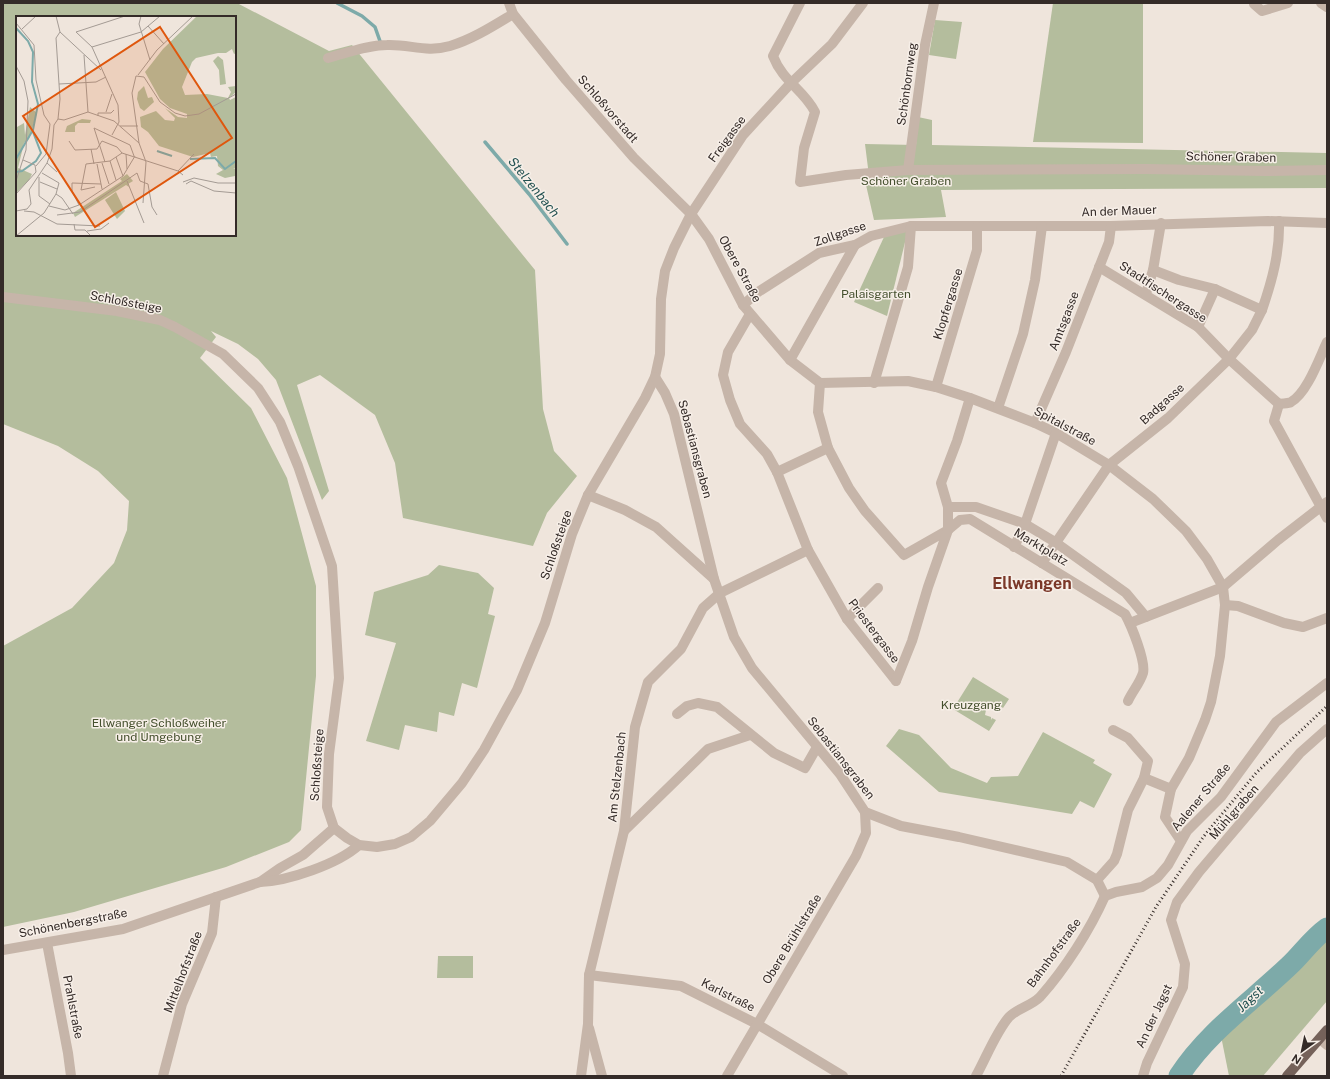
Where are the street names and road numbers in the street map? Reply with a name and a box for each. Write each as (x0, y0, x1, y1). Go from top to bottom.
street label: Schönbornweg (894, 41, 920, 127)
street label: Schloßvorstadt (575, 72, 641, 146)
street label: Freigasse (705, 113, 749, 165)
street label: Schöner Graben (1186, 149, 1276, 165)
street label: An der Mauer (1081, 203, 1157, 219)
street label: Zollgasse (812, 218, 868, 249)
street label: Obere Straße (716, 233, 764, 305)
street label: Stadtfischergasse (1117, 258, 1210, 326)
street label: Klopfergasse (930, 266, 966, 341)
street label: Schloßsteige (89, 288, 163, 316)
street label: Amtsgasse (1046, 289, 1082, 353)
street label: Badgasse (1137, 380, 1187, 427)
street label: Sebastiansgraben (675, 398, 715, 500)
street label: Spitalstraße (1031, 404, 1099, 448)
street label: Schloßsteige (538, 508, 575, 582)
street label: Marktplatz (1011, 525, 1071, 569)
street label: Priestergasse (845, 596, 903, 666)
street label: Sebastiansgraben (804, 714, 878, 802)
street label: Schloßsteige (307, 728, 327, 802)
street label: Am Stelzenbach (605, 731, 629, 823)
street label: Aalener Straße (1169, 760, 1234, 834)
street label: Mühlgraben (1206, 782, 1262, 842)
street label: Obere Brühlstraße (760, 891, 825, 987)
street label: Schönenbergstraße (18, 906, 129, 940)
street label: Bahnhofstraße (1024, 915, 1084, 990)
street label: Mittelhofstraße (161, 929, 205, 1015)
street label: Prahlstraße (60, 974, 86, 1040)
street label: Karlstraße (699, 975, 757, 1015)
street label: An der Jagst (1133, 982, 1175, 1050)

